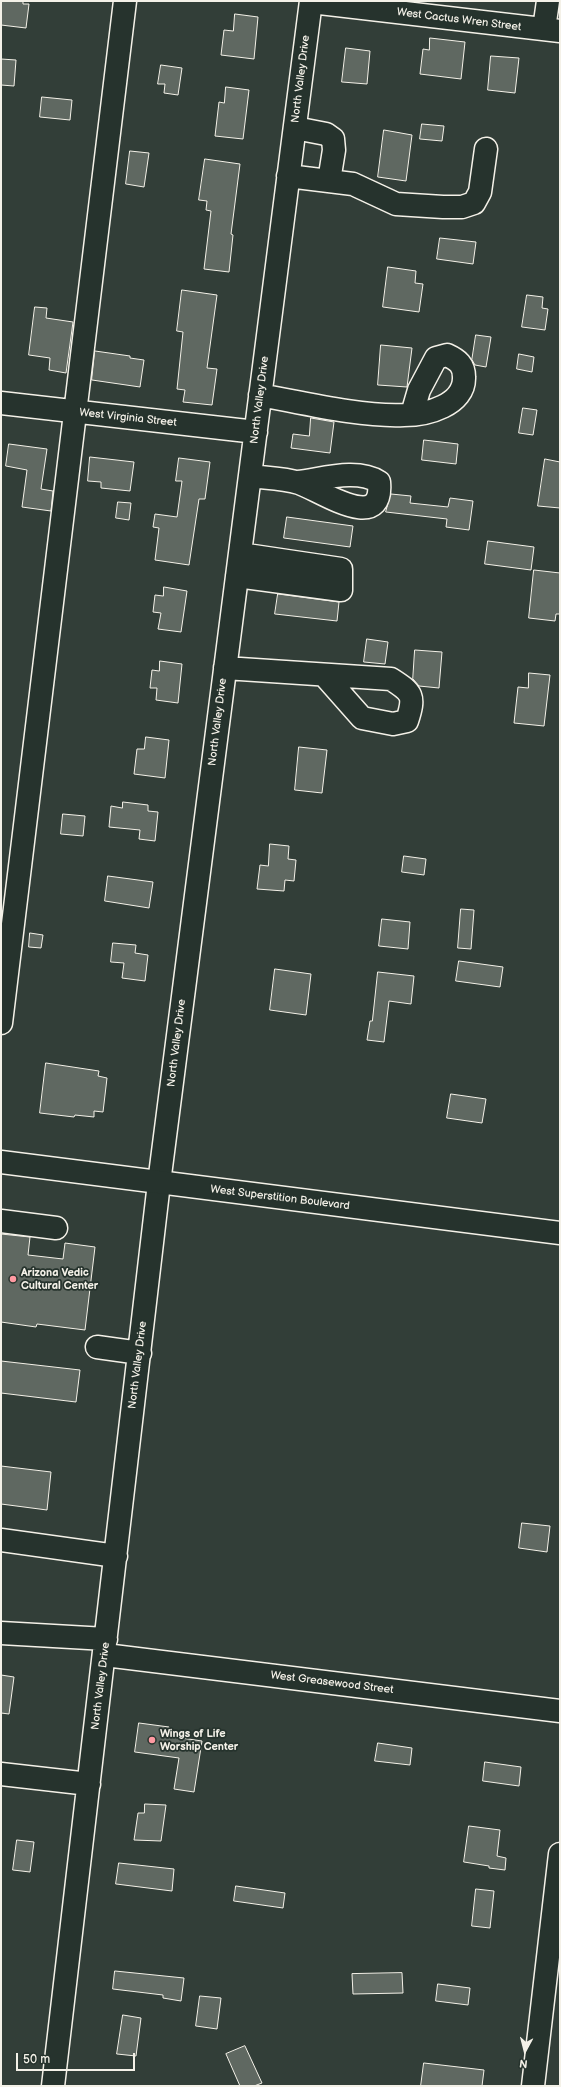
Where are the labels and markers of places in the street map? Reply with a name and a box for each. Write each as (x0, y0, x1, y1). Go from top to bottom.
place label: Arizona Vedic Cultural Center (21, 1266, 98, 1292)
marker: Arizona Vedic Cultural Center (8, 1274, 18, 1284)
place label: Wings of Life Worship Center (160, 1727, 238, 1753)
marker: Wings of Life Worship Center (147, 1735, 157, 1745)

